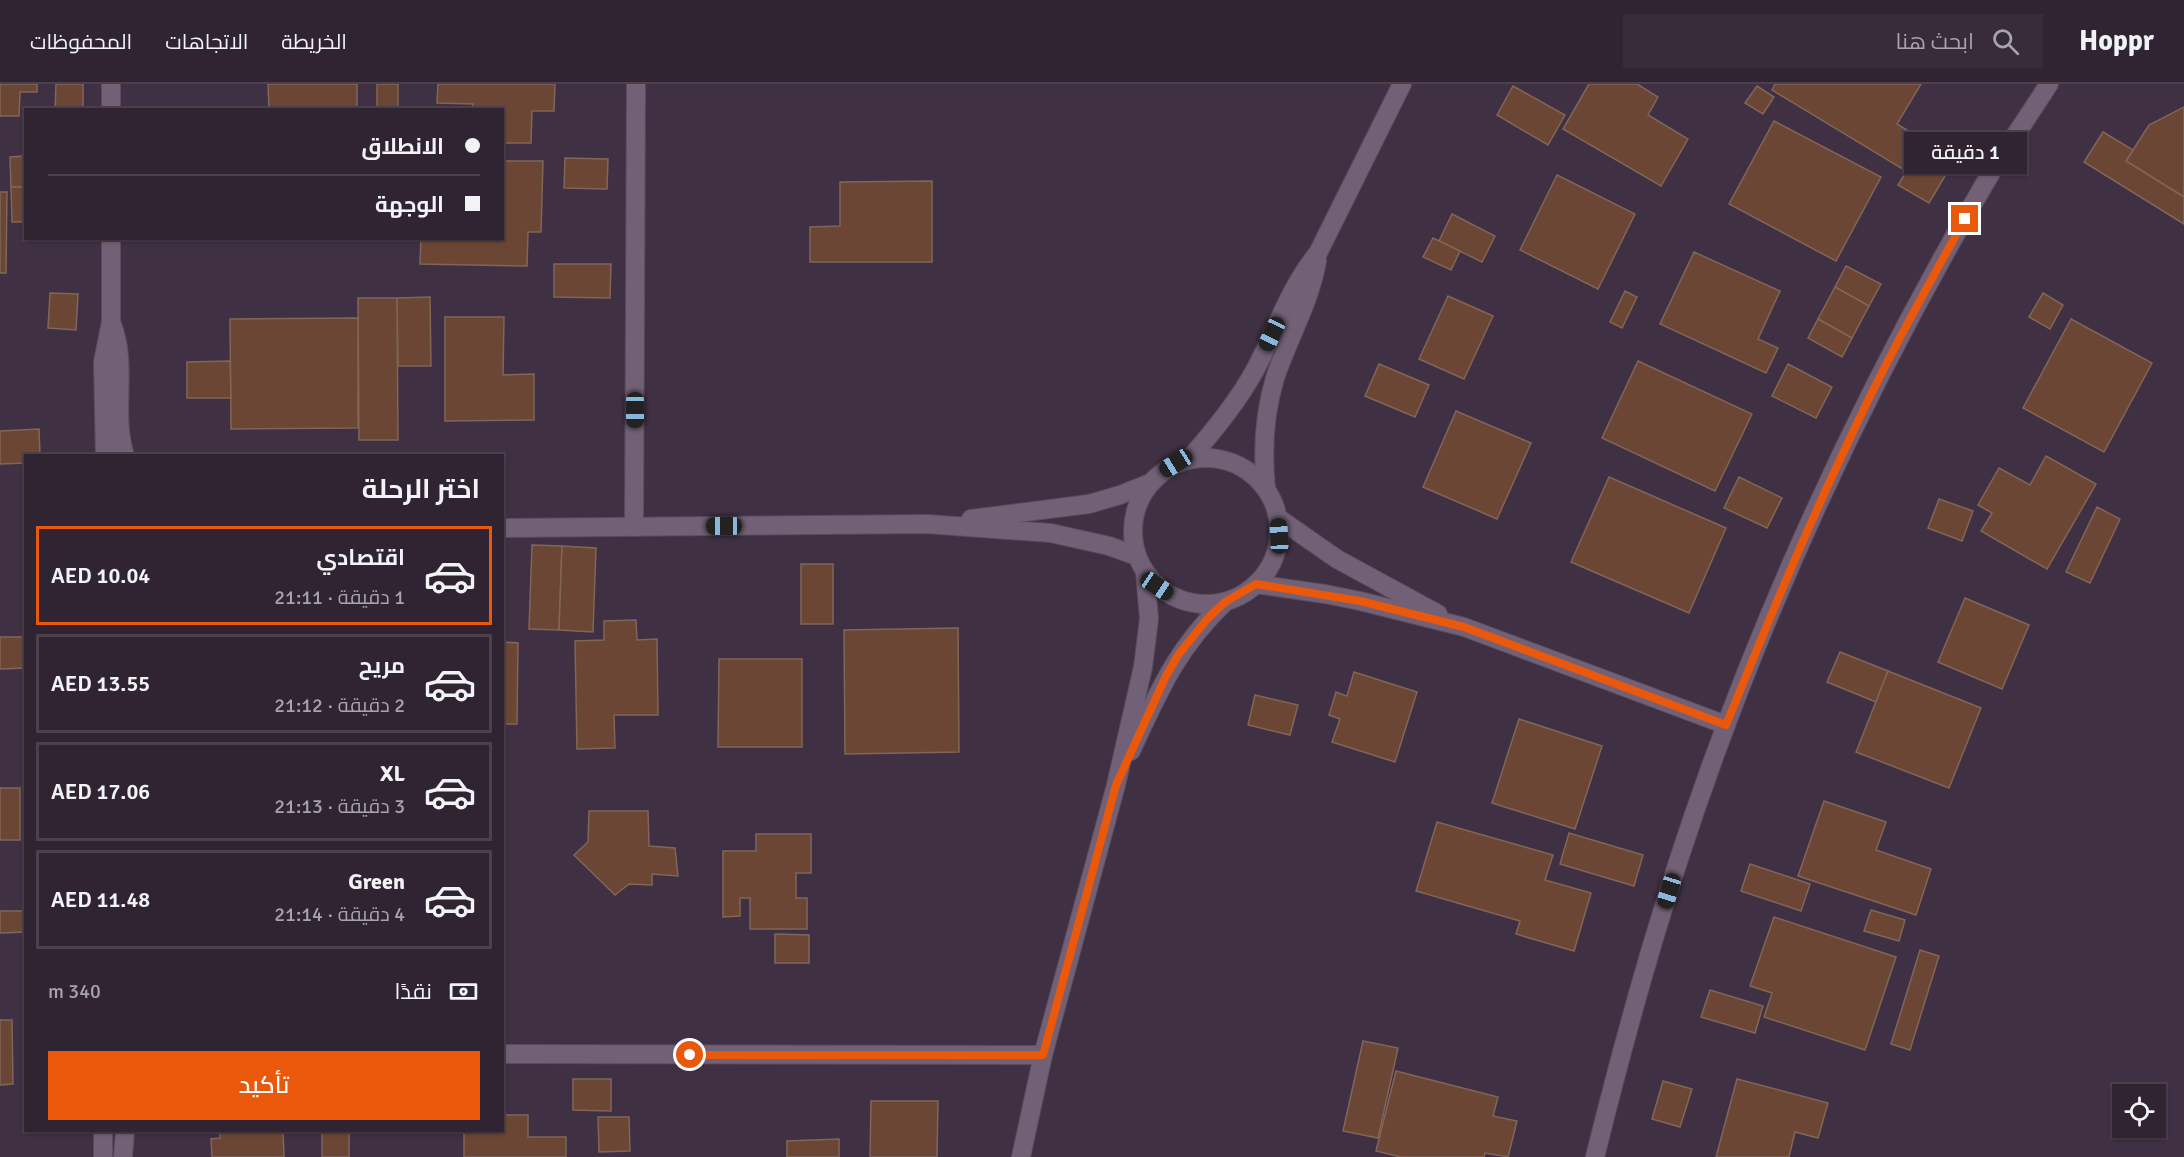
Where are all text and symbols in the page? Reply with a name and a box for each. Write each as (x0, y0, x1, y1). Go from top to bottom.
search box (1623, 14, 2043, 68)
text: Hoppr (2079, 24, 2154, 58)
icon: search (1989, 25, 2022, 58)
text: ابحث هنا (1896, 28, 1974, 55)
text: المحفوظات (30, 29, 132, 55)
text: الاتجاهات (165, 29, 248, 55)
text: الخريطة (281, 29, 347, 55)
callout: 1 دقيقة (1904, 132, 2026, 174)
text: الانطلاق (361, 133, 444, 160)
text: 1 دقيقة (1931, 140, 2000, 165)
text: الوجهة (375, 191, 444, 218)
route end (1951, 205, 1978, 232)
car (1256, 314, 1288, 354)
car (626, 392, 644, 428)
car (1156, 446, 1196, 480)
text: اختر الرحلة (362, 473, 480, 506)
car (706, 517, 742, 535)
car (1269, 518, 1289, 554)
text: اقتصادي (316, 544, 405, 571)
icon: car (423, 549, 477, 603)
text: AED 10.04 (51, 562, 150, 589)
car (1137, 568, 1177, 604)
text: 1 دقيقة · 21:11 (274, 585, 405, 610)
text: مريح (359, 652, 405, 679)
icon: car (423, 657, 477, 711)
text: AED 13.55 (51, 670, 150, 697)
text: 2 دقيقة · 21:12 (274, 693, 405, 718)
text: XL (380, 760, 405, 787)
icon: car (423, 765, 477, 819)
text: AED 17.06 (51, 778, 150, 805)
text: 3 دقيقة · 21:13 (274, 794, 405, 819)
text: Green (348, 868, 405, 895)
car (1655, 871, 1683, 911)
icon: car (423, 873, 477, 927)
text: AED 11.48 (51, 886, 150, 913)
text: 4 دقيقة · 21:14 (274, 902, 405, 927)
icon: cash (447, 975, 480, 1008)
text: نقدًا (394, 978, 432, 1005)
text: 340 m (48, 979, 101, 1004)
route start (676, 1041, 703, 1068)
button: تأكيد (48, 1051, 480, 1120)
map controls (2112, 1084, 2166, 1138)
button: locate (2112, 1084, 2166, 1138)

